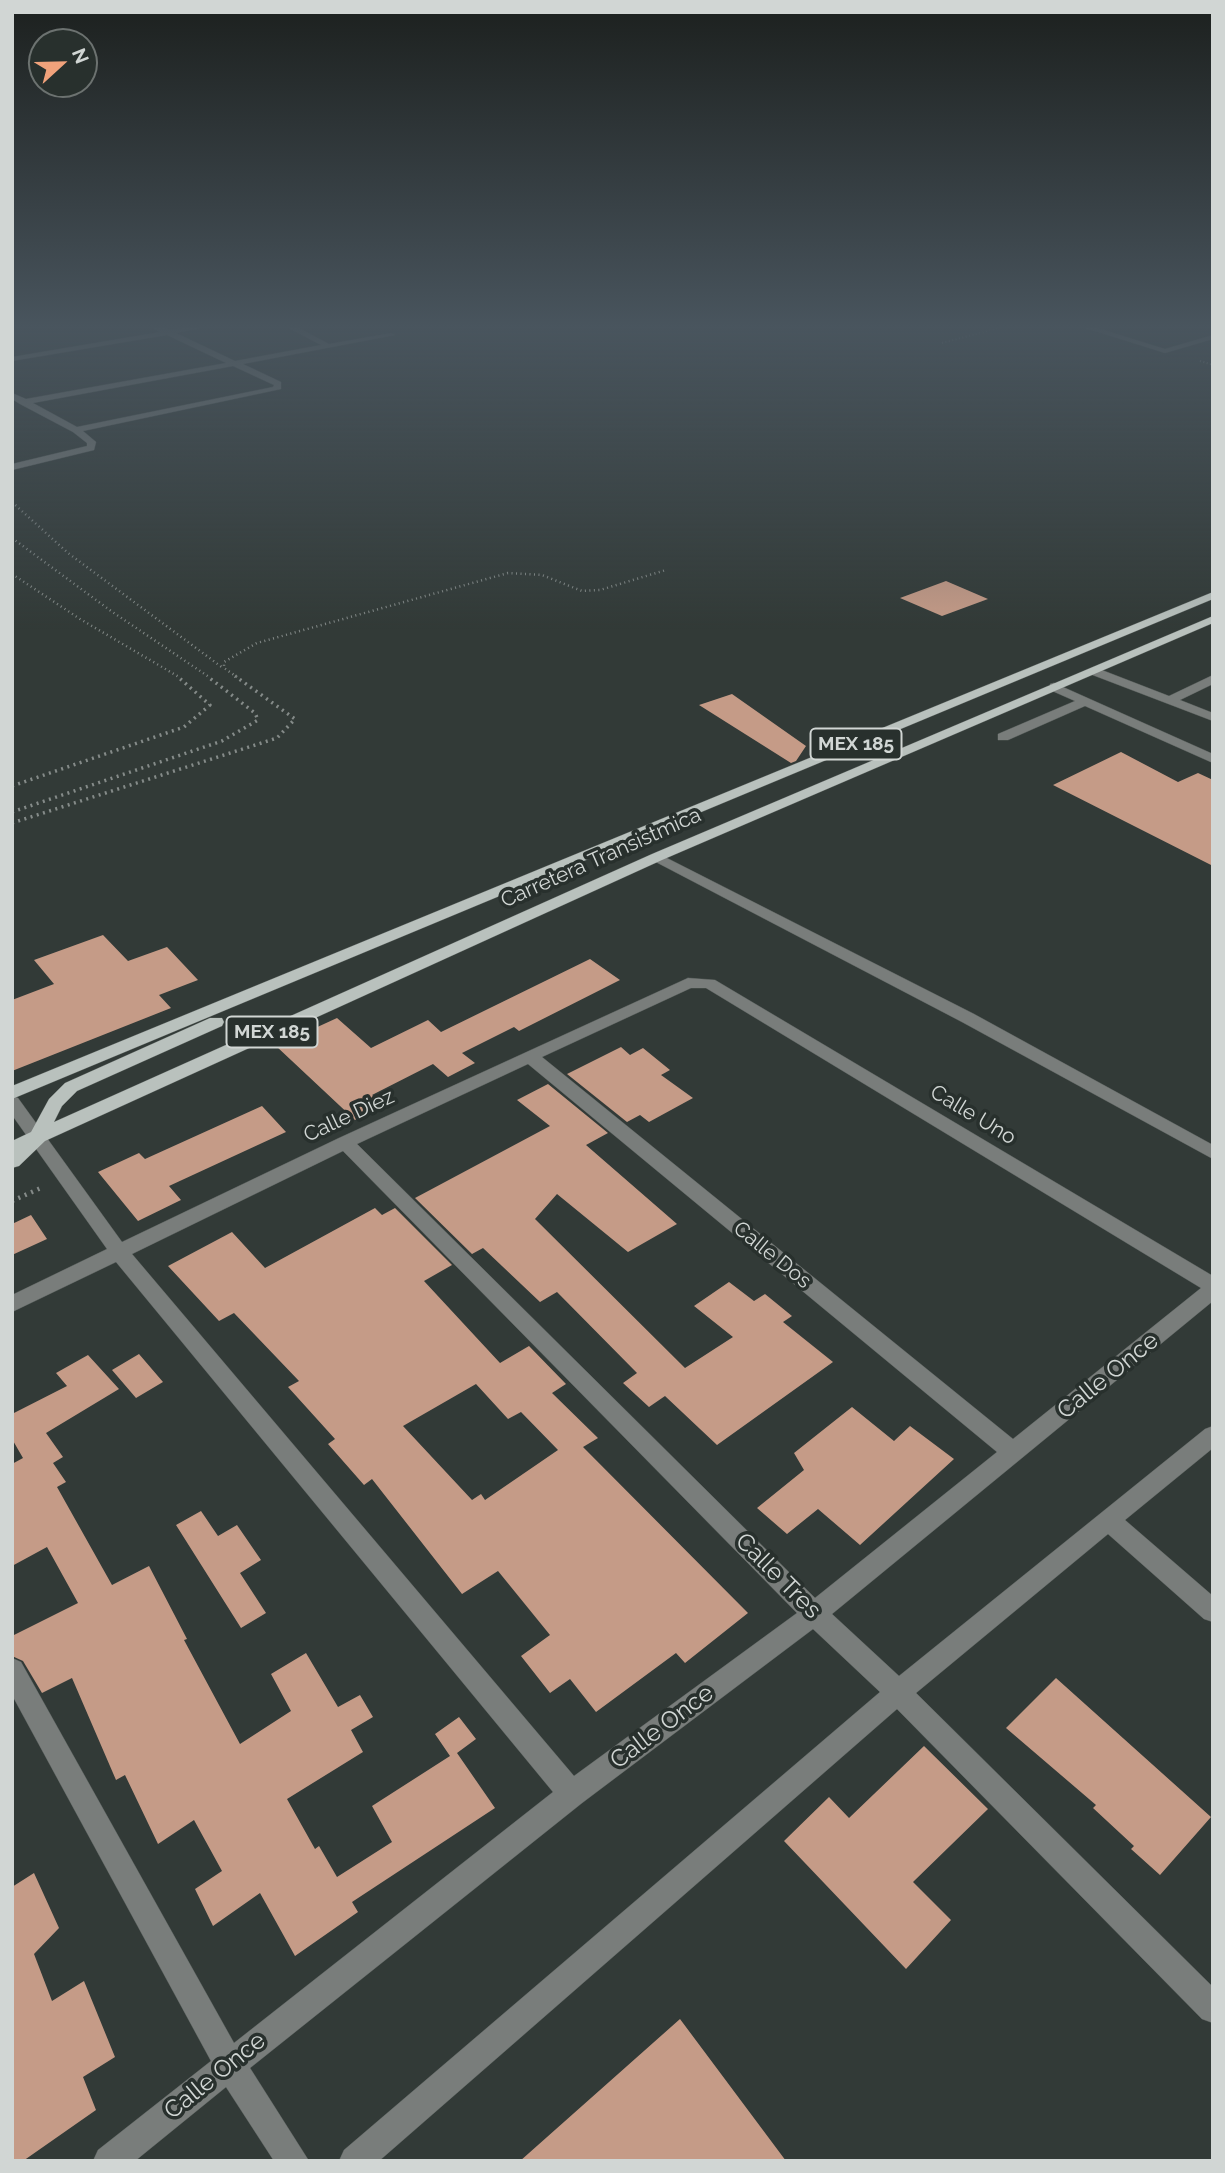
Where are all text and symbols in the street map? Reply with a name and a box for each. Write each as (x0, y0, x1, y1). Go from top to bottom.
north arrow (28, 28, 98, 98)
text: N (68, 45, 94, 67)
road number: MEX 185 (810, 729, 902, 760)
street label: Carretera Transistmica (497, 802, 705, 914)
road number: MEX 185 (226, 1016, 318, 1048)
street label: Calle Uno (926, 1080, 1020, 1150)
street label: Calle Diez (300, 1084, 398, 1148)
street label: Calle Dos (728, 1216, 816, 1294)
street label: Calle Once (1052, 1326, 1164, 1426)
street label: Calle Tres (729, 1527, 827, 1625)
street label: Calle Once (605, 1679, 719, 1775)
street label: Calle Once (159, 2026, 271, 2126)

